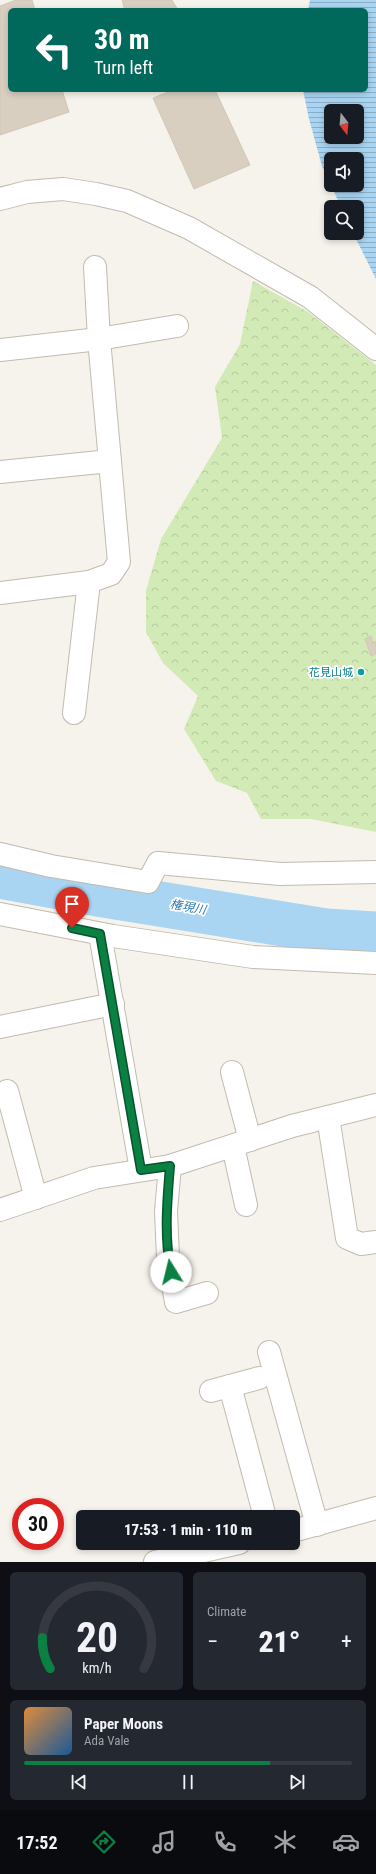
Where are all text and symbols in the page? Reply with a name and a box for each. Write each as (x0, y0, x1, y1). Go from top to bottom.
text: 30 m (94, 23, 150, 56)
icon: left (28, 24, 80, 76)
text: Turn left (94, 57, 153, 78)
north arrow (324, 104, 364, 144)
map controls (324, 104, 364, 240)
button: sound (324, 152, 364, 192)
button: search (324, 200, 364, 240)
place label: 花見山城 (309, 666, 353, 679)
marker: 花見山城 (356, 667, 366, 677)
pin (55, 887, 89, 928)
icon: arrive (61, 893, 83, 915)
water label: 権現川 (169, 897, 209, 917)
position arrow (150, 1251, 192, 1293)
speed limit sign: 30 (12, 1498, 64, 1550)
text: 17:53 · 1 min · 110 m (124, 1521, 252, 1539)
text: Climate (207, 1604, 246, 1619)
text: 20 (75, 1613, 118, 1662)
text: 21° (258, 1624, 301, 1659)
text: − (207, 1629, 218, 1654)
text: + (341, 1629, 352, 1654)
text: km/h (82, 1660, 111, 1676)
text: Paper Moons (84, 1715, 163, 1733)
text: Ada Vale (84, 1733, 129, 1748)
icon: previous (68, 1771, 90, 1793)
icon: pause (177, 1771, 199, 1793)
icon: next (286, 1771, 308, 1793)
icon: directions (90, 1828, 118, 1856)
icon: music (150, 1828, 178, 1856)
icon: phone (211, 1828, 239, 1856)
icon: climate (271, 1828, 299, 1856)
icon: car (332, 1828, 360, 1856)
text: 17:52 (16, 1832, 58, 1853)

